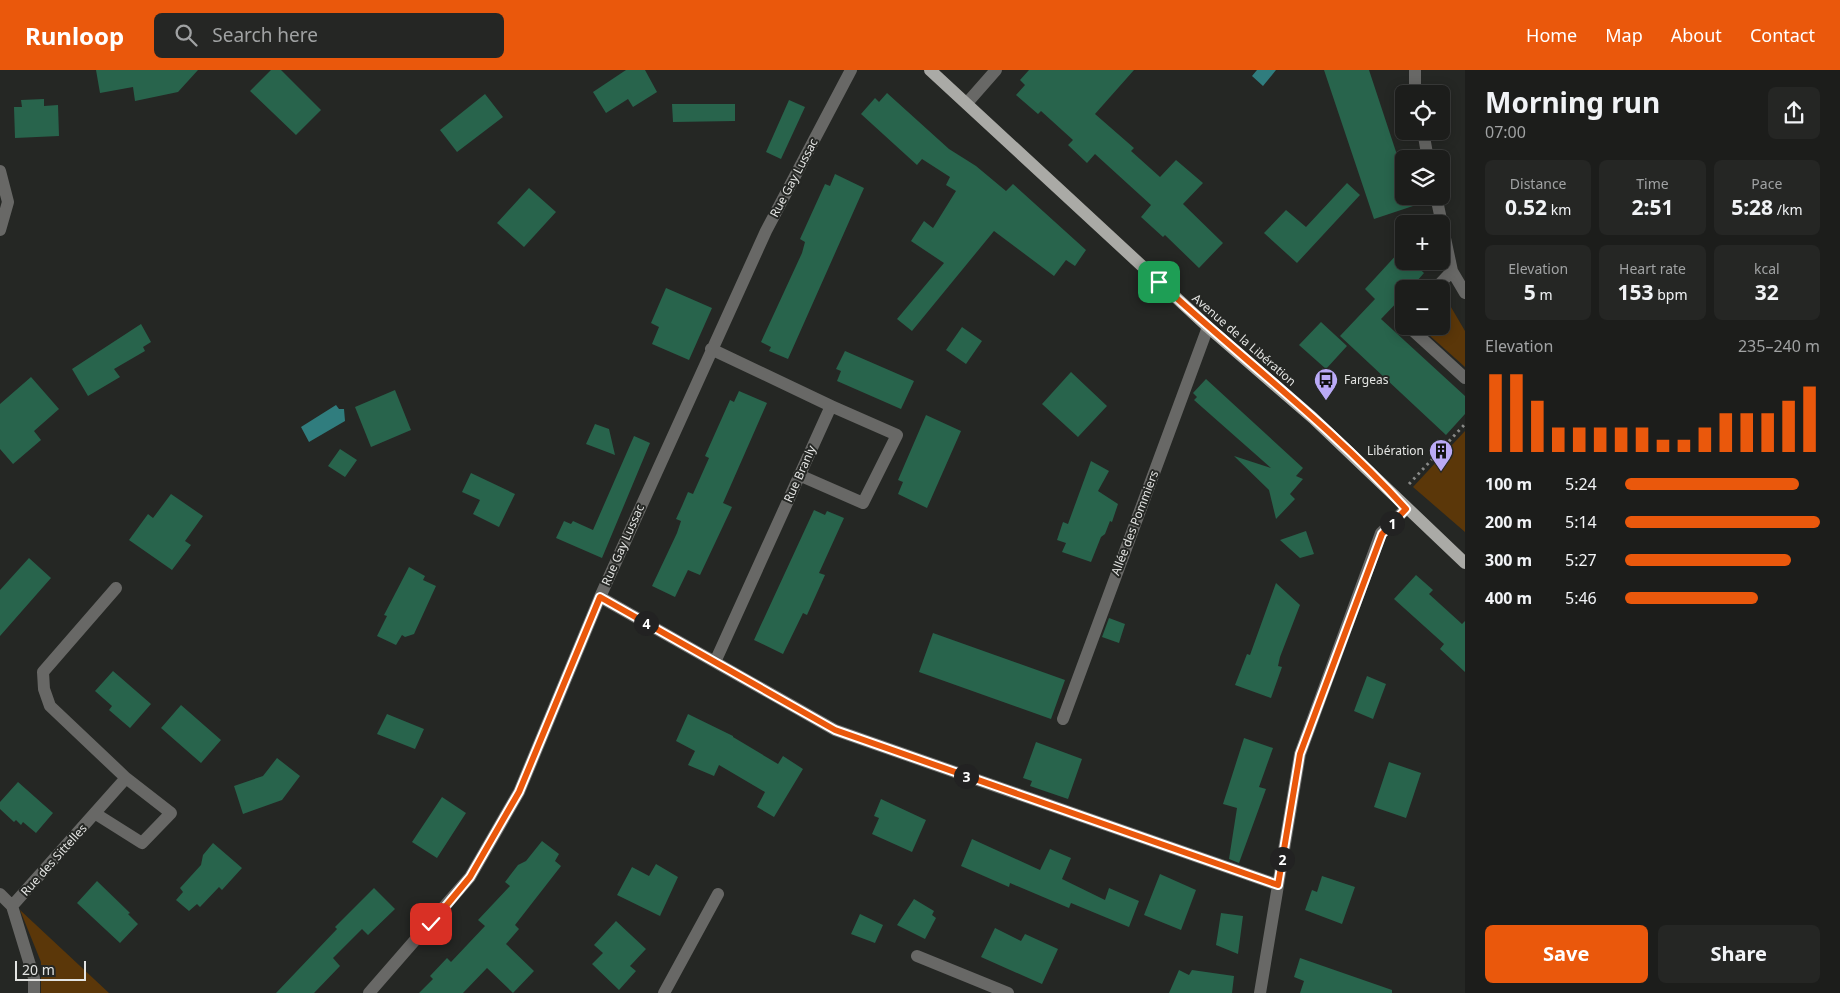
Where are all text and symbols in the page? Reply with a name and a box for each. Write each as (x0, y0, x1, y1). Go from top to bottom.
search box (154, 13, 504, 58)
text: Runloop (25, 19, 124, 52)
icon: search (172, 21, 200, 49)
text: Search here (212, 22, 318, 48)
text: Home (1526, 23, 1577, 47)
text: Map (1605, 23, 1643, 47)
text: About (1671, 23, 1722, 47)
text: Contact (1750, 23, 1815, 47)
text: Morning run (1485, 83, 1660, 121)
map controls (1395, 85, 1450, 335)
button: locate (1395, 85, 1450, 140)
button: share (1768, 87, 1820, 139)
text: 07:00 (1485, 121, 1526, 143)
street label: Rue Gay Lussac (766, 135, 822, 220)
button: layers (1395, 150, 1450, 205)
text: Distance (1510, 174, 1567, 193)
text: Time (1636, 174, 1669, 193)
text: Pace (1751, 174, 1782, 193)
text: 0.52 (1505, 193, 1547, 221)
text: 2:51 (1632, 193, 1673, 221)
text: 5:28 (1731, 193, 1773, 221)
text: km (1547, 200, 1571, 219)
text: /km (1773, 200, 1803, 219)
button: + (1395, 215, 1450, 270)
text: Elevation (1508, 259, 1568, 278)
text: Heart rate (1619, 259, 1686, 278)
text: kcal (1754, 259, 1780, 278)
pin (1138, 261, 1180, 303)
icon: arrive (1145, 268, 1173, 296)
text: 5 (1524, 278, 1536, 306)
text: 153 (1617, 278, 1654, 306)
text: 32 (1755, 278, 1779, 306)
button: − (1395, 280, 1450, 335)
text: m (1536, 285, 1553, 304)
text: bpm (1654, 285, 1687, 304)
street label: Avenue de la Libération (1189, 290, 1300, 390)
text: Elevation (1485, 335, 1553, 357)
text: 235–240 m (1738, 335, 1820, 357)
bus stop icon: Fargeas (1313, 367, 1339, 401)
place label: Fargeas (1344, 371, 1389, 388)
building icon: Libération (1428, 438, 1454, 472)
street label: Rue Branly (779, 442, 820, 505)
place label: Libération (1367, 442, 1424, 459)
street label: Allée des Pommiers (1107, 468, 1162, 578)
text: 100 m (1485, 473, 1532, 495)
text: 5:24 (1565, 473, 1597, 495)
street label: Rue Gay Lussac (597, 501, 648, 588)
pin: 1 (1380, 510, 1404, 536)
text: 200 m (1485, 511, 1532, 533)
text: 5:14 (1565, 511, 1597, 533)
text: 1 (1388, 514, 1397, 533)
text: 300 m (1485, 549, 1532, 571)
text: 5:27 (1565, 549, 1597, 571)
text: 400 m (1485, 587, 1532, 609)
text: 5:46 (1565, 587, 1597, 609)
pin: 4 (634, 610, 658, 636)
text: 4 (642, 614, 651, 633)
pin: 3 (954, 764, 978, 788)
text: 3 (962, 767, 971, 786)
street label: Rue des Sittelles (17, 820, 91, 899)
pin: 2 (1270, 846, 1294, 872)
text: 2 (1278, 850, 1287, 869)
pin (410, 903, 452, 945)
icon: check (417, 910, 445, 938)
button: Save (1485, 925, 1648, 983)
button: Share (1658, 925, 1820, 983)
scale bar (15, 958, 86, 981)
text: 20 m (22, 960, 55, 979)

